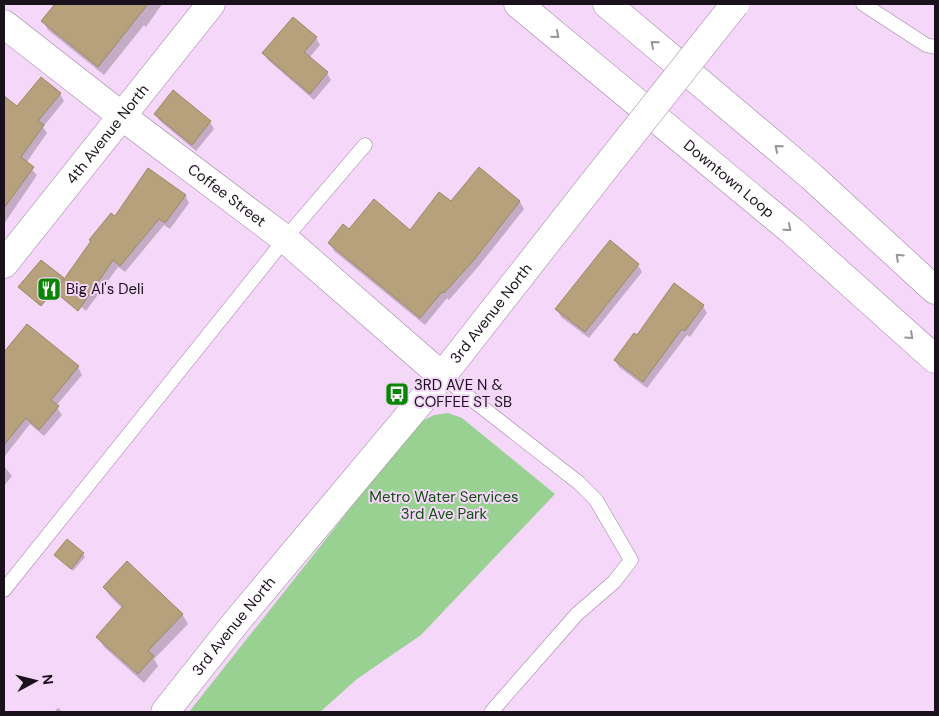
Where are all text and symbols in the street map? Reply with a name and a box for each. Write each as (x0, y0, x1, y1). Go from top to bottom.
one-way arrow (550, 29, 559, 38)
one-way arrow (651, 41, 660, 49)
street label: 4th Avenue North (62, 80, 153, 188)
street label: Downtown Loop (679, 135, 779, 222)
one-way arrow (775, 145, 784, 154)
street label: Coffee Street (184, 159, 270, 231)
one-way arrow (782, 223, 791, 231)
one-way arrow (896, 254, 905, 263)
street label: 3rd Avenue North (446, 259, 537, 368)
restaurant icon: Big Al's Deli (36, 276, 62, 302)
place label: Big Al's Deli (66, 279, 144, 299)
one-way arrow (904, 330, 913, 339)
place label: 3RD AVE N & COFFEE ST SB (414, 375, 512, 412)
bus stop icon: 3RD AVE N & COFFEE ST SB (384, 381, 410, 407)
park label: Metro Water Services 3rd Ave Park (369, 487, 519, 524)
street label: 3rd Avenue North (188, 572, 280, 680)
north arrow (10, 656, 60, 706)
text: N (38, 673, 57, 686)

